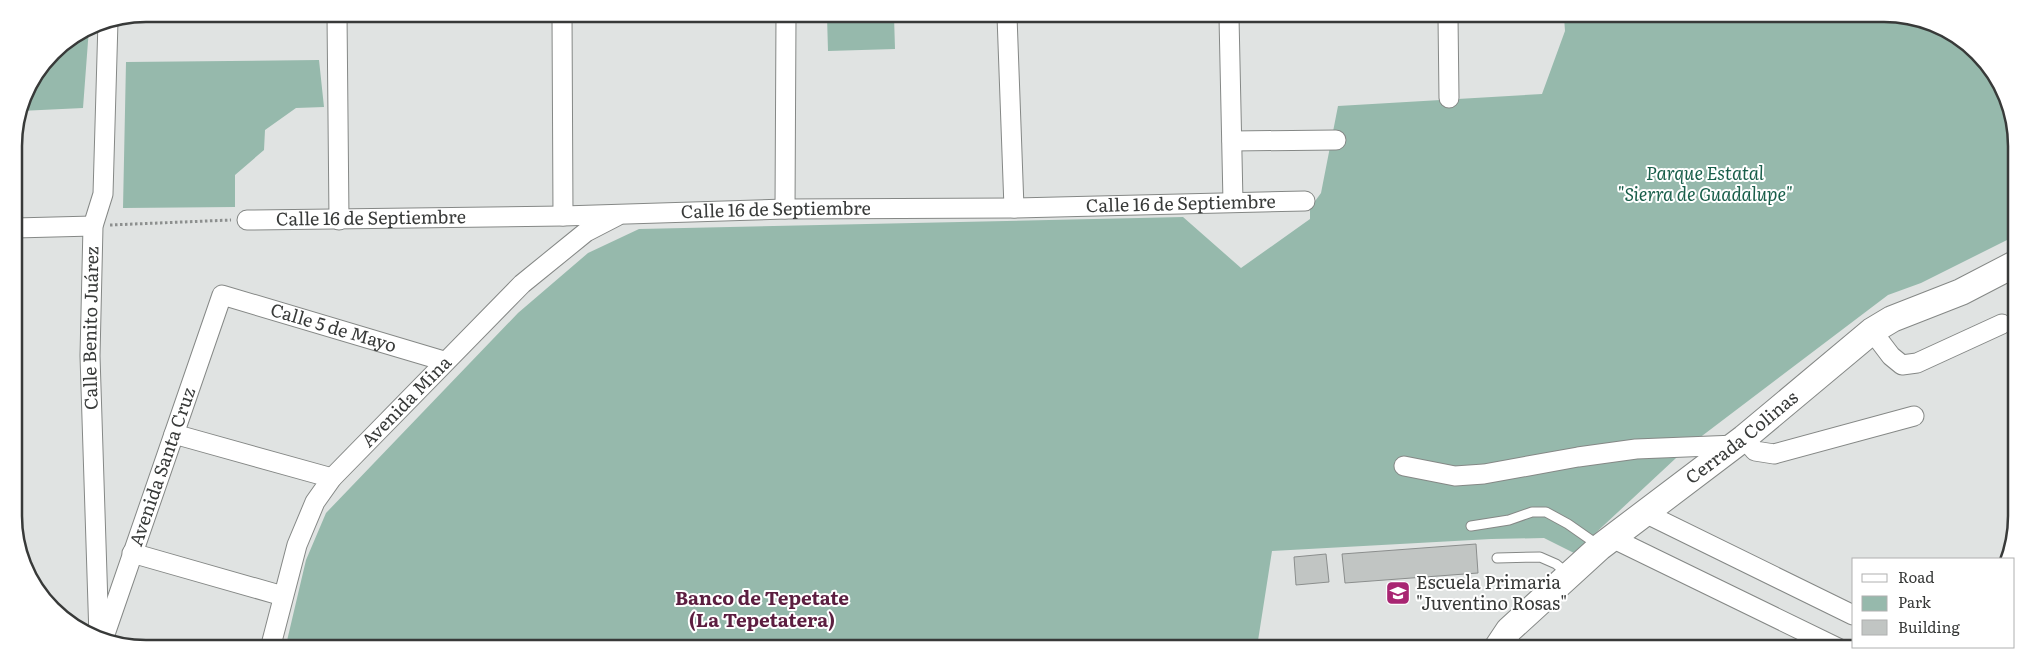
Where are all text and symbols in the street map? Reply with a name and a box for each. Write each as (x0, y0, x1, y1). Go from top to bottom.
park label: Parque Estatal "Sierra de Guadalupe" (1617, 159, 1793, 207)
street label: Calle 16 de Septiembre (1086, 187, 1276, 218)
street label: Calle 16 de Septiembre (680, 194, 871, 224)
street label: Calle 16 de Septiembre (276, 202, 466, 232)
street label: Calle Benito Juárez (75, 246, 105, 410)
street label: Calle 5 de Mayo (267, 295, 400, 358)
street label: Avenida Mina (354, 349, 457, 453)
street label: Avenida Santa Cruz (121, 383, 201, 549)
street label: Cerrada Colinas (1679, 383, 1803, 490)
legend (1852, 558, 2015, 648)
text: Road (1898, 565, 1934, 588)
place label: Escuela Primaria "Juventino Rosas" (1416, 568, 1567, 616)
school or university icon: Escuela Primaria "Juventino Rosas" (1385, 580, 1411, 606)
district label: Banco de Tepetate (La Tepetatera) (675, 583, 849, 633)
text: Park (1898, 590, 1932, 613)
text: Building (1898, 615, 1960, 638)

